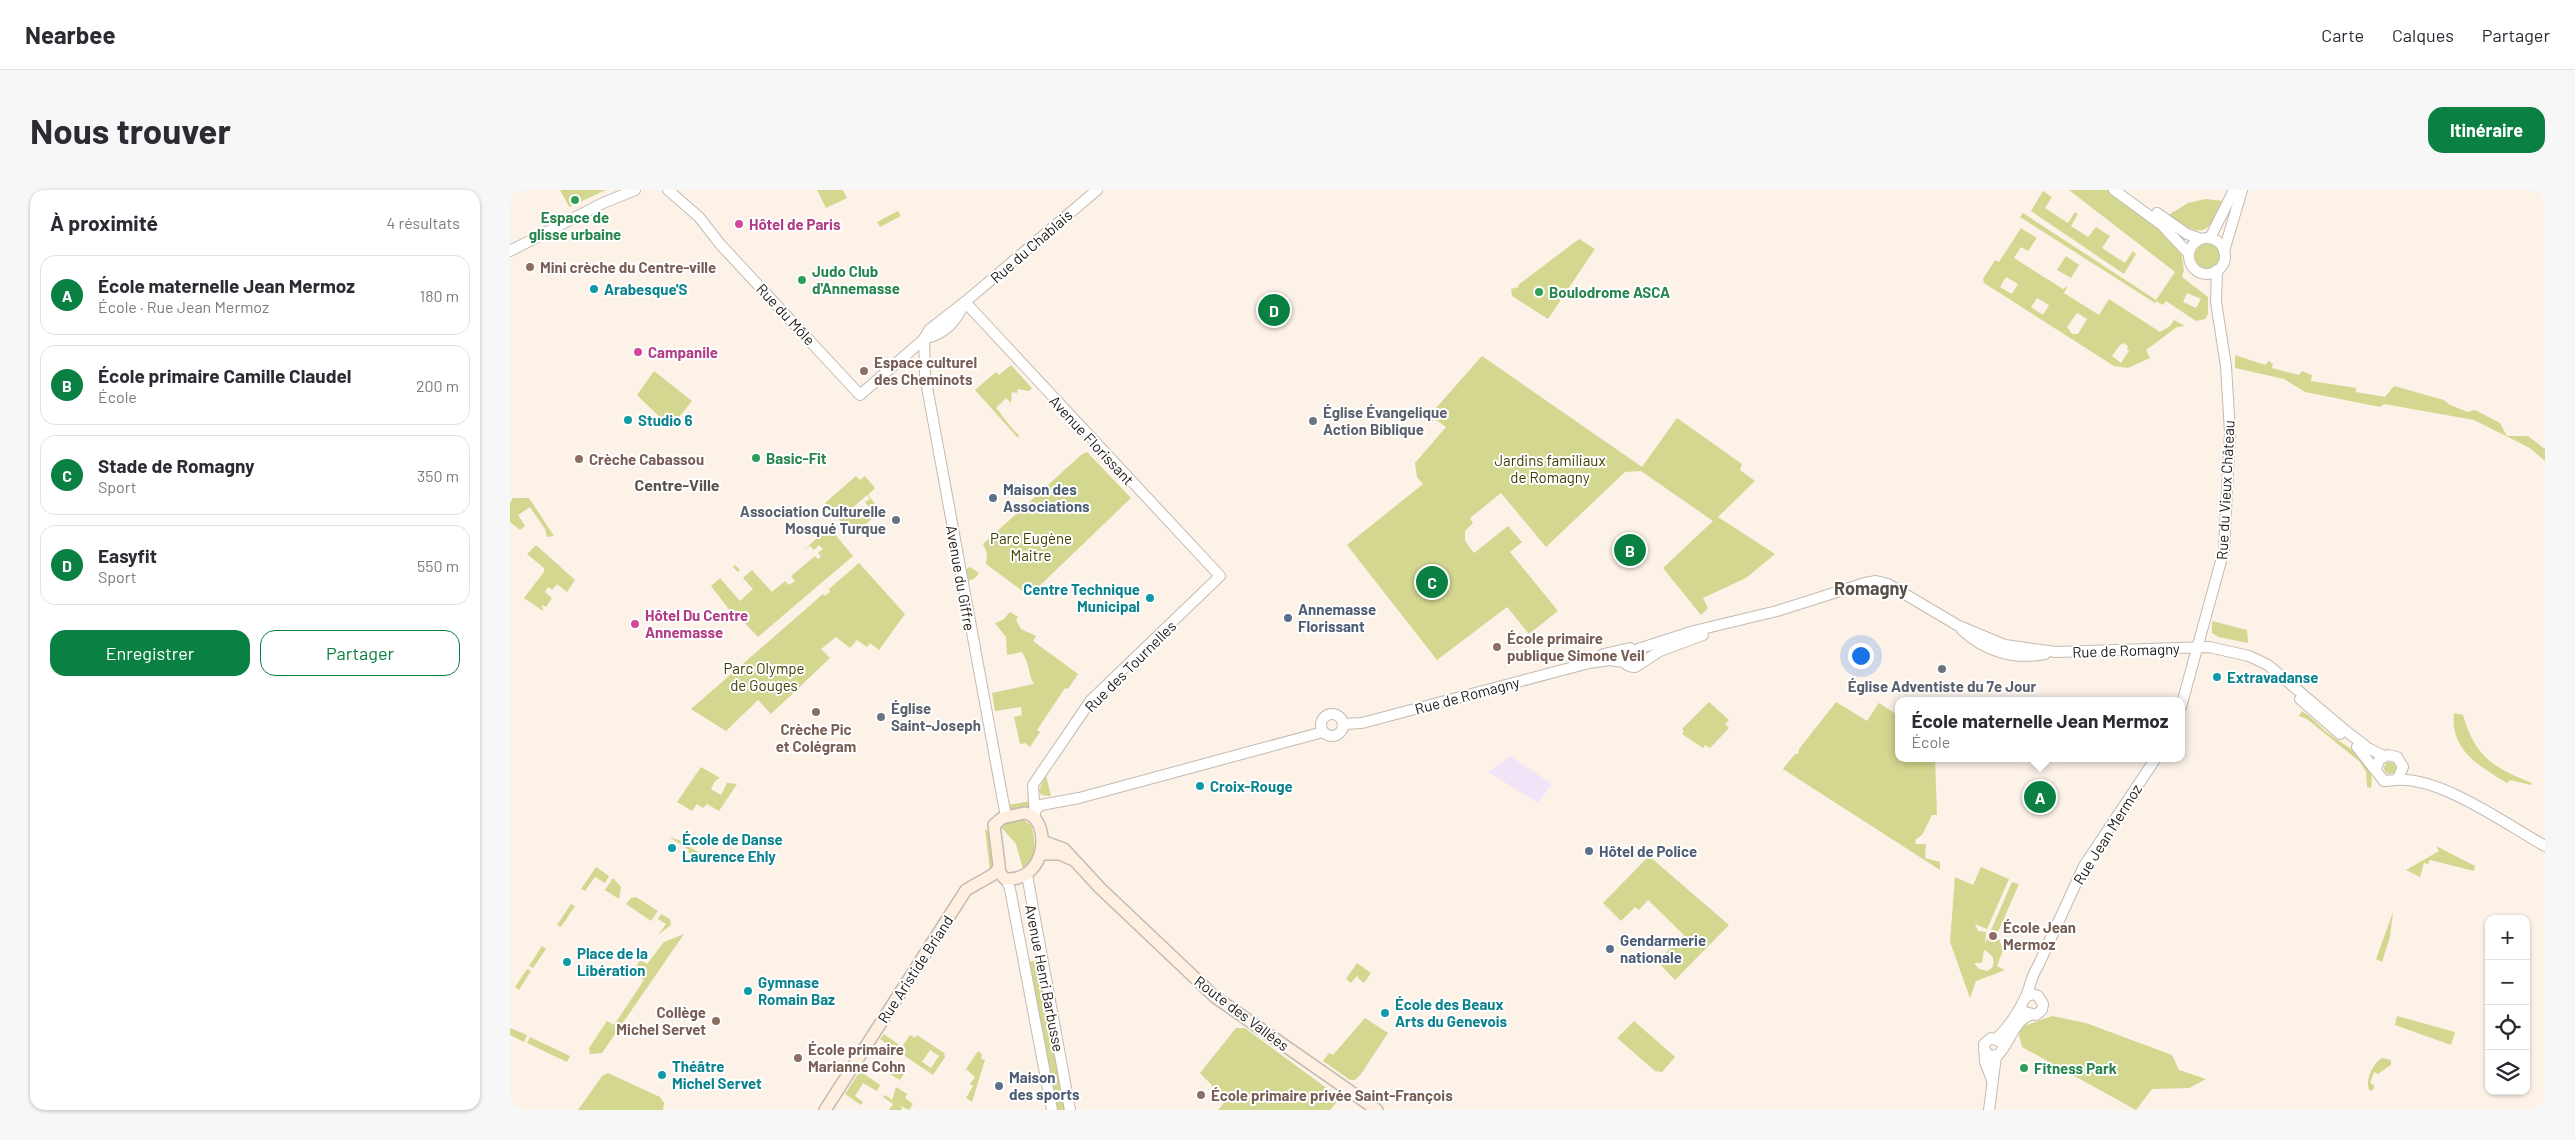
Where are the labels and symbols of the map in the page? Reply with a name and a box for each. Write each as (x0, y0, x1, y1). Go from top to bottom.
marker: Espace de glisse urbaine (569, 194, 581, 206)
street label: Rue du Chablais (986, 206, 1076, 286)
place label: Espace de glisse urbaine (529, 208, 621, 243)
place label: Hôtel de Paris (749, 215, 841, 233)
marker: Hôtel de Paris (733, 218, 745, 230)
place label: Mini crèche du Centre-ville (540, 258, 716, 276)
marker: Mini crèche du Centre-ville (524, 261, 536, 273)
place label: Judo Club d'Annemasse (812, 262, 900, 297)
marker: Judo Club d'Annemasse (796, 274, 808, 286)
street label: Rue du Môle (753, 279, 819, 349)
place label: Arabesque'S (604, 280, 687, 298)
marker: Arabesque'S (588, 283, 600, 295)
place label: Boulodrome ASCA (1549, 283, 1670, 301)
marker: Boulodrome ASCA (1533, 286, 1545, 298)
pin: D (1258, 291, 1290, 329)
place label: Campanile (648, 343, 718, 361)
marker: Campanile (632, 346, 644, 358)
place label: Espace culturel des Cheminots (874, 353, 977, 388)
marker: Espace culturel des Cheminots (858, 365, 870, 377)
street label: Avenue Florissant (1046, 392, 1138, 488)
place label: Église Évangelique Action Biblique (1323, 403, 1448, 438)
place label: Studio 6 (638, 411, 693, 429)
marker: Studio 6 (622, 414, 634, 426)
marker: Église Évangelique Action Biblique (1307, 415, 1319, 427)
street label: Rue du Vieux Château (2212, 420, 2238, 560)
place label: Basic-Fit (766, 449, 827, 467)
place label: Crèche Cabassou (589, 450, 704, 468)
park label: Jardins familiaux de Romagny (1494, 451, 1606, 486)
marker: Basic-Fit (750, 452, 762, 464)
marker: Crèche Cabassou (573, 453, 585, 465)
district label: Centre-Ville (634, 475, 720, 494)
place label: Maison des Associations (1003, 480, 1090, 515)
marker: Maison des Associations (987, 492, 999, 504)
place label: Association Culturelle Mosqué Turque (740, 502, 886, 537)
marker: Association Culturelle Mosqué Turque (890, 514, 902, 526)
street label: Avenue du Giffre (943, 524, 979, 632)
park label: Parc Eugène Maitre (990, 529, 1072, 564)
pin: B (1614, 531, 1646, 569)
pin: C (1416, 563, 1448, 601)
district label: Romagny (1834, 577, 1908, 599)
place label: Centre Technique Municipal (1023, 580, 1140, 615)
marker: Centre Technique Municipal (1144, 592, 1156, 604)
place label: Annemasse Florissant (1298, 600, 1376, 635)
place label: Hôtel Du Centre Annemasse (645, 606, 748, 641)
marker: Annemasse Florissant (1282, 612, 1294, 624)
street label: Rue des Tournelles (1081, 617, 1179, 715)
marker: Hôtel Du Centre Annemasse (629, 618, 641, 630)
place label: École primaire publique Simone Veil (1507, 629, 1645, 664)
street label: Rue de Romagny (2072, 639, 2180, 661)
marker: École primaire publique Simone Veil (1491, 641, 1503, 653)
your location (1848, 643, 1874, 669)
park label: Parc Olympe de Gouges (724, 659, 804, 694)
marker: Église Adventiste du 7e Jour (1936, 663, 1948, 675)
place label: Extravadanse (2227, 668, 2319, 686)
marker: Extravadanse (2211, 671, 2223, 683)
street label: Rue de Romagny (1413, 672, 1521, 718)
place label: Église Adventiste du 7e Jour (1848, 677, 2036, 695)
place label: Église Saint-Joseph (891, 699, 981, 734)
marker: Crèche Pic et Colégram (810, 706, 822, 718)
marker: Église Saint-Joseph (875, 711, 887, 723)
place label: Crèche Pic et Colégram (776, 720, 856, 755)
place label: Croix-Rouge (1210, 777, 1293, 795)
pin: A (2024, 778, 2056, 816)
marker: Croix-Rouge (1194, 780, 1206, 792)
street label: Rue Jean Mermoz (2069, 780, 2145, 887)
place label: École de Danse Laurence Ehly (682, 830, 783, 865)
marker: École de Danse Laurence Ehly (666, 842, 678, 854)
place label: Hôtel de Police (1599, 842, 1697, 860)
marker: Hôtel de Police (1583, 845, 1595, 857)
street label: Avenue Henri Barbusse (1022, 903, 1068, 1053)
street label: Rue Aristide Briand (873, 912, 957, 1026)
place label: École Jean Mermoz (2003, 918, 2076, 953)
marker: École Jean Mermoz (1987, 930, 1999, 942)
place label: Gendarmerie nationale (1620, 931, 1706, 966)
marker: Gendarmerie nationale (1604, 943, 1616, 955)
place label: Place de la Libération (577, 944, 648, 979)
marker: Place de la Libération (561, 956, 573, 968)
street label: Route des Vallées (1191, 972, 1293, 1054)
place label: Gymnase Romain Baz (758, 973, 835, 1008)
marker: Gymnase Romain Baz (742, 985, 754, 997)
place label: École des Beaux Arts du Genevois (1395, 995, 1508, 1030)
place label: Collège Michel Servet (616, 1003, 706, 1038)
marker: École des Beaux Arts du Genevois (1379, 1007, 1391, 1019)
marker: Collège Michel Servet (710, 1015, 722, 1027)
place label: École primaire Marianne Cohn (808, 1040, 906, 1075)
marker: École primaire Marianne Cohn (792, 1052, 804, 1064)
place label: Théâtre Michel Servet (672, 1057, 762, 1092)
place label: Fitness Park (2034, 1059, 2117, 1077)
marker: Fitness Park (2018, 1062, 2030, 1074)
place label: Maison des sports (1009, 1068, 1080, 1103)
marker: Théâtre Michel Servet (656, 1069, 668, 1081)
marker: Maison des sports (993, 1080, 1005, 1092)
place label: École primaire privée Saint-François (1211, 1086, 1453, 1104)
marker: École primaire privée Saint-François (1195, 1089, 1207, 1101)

